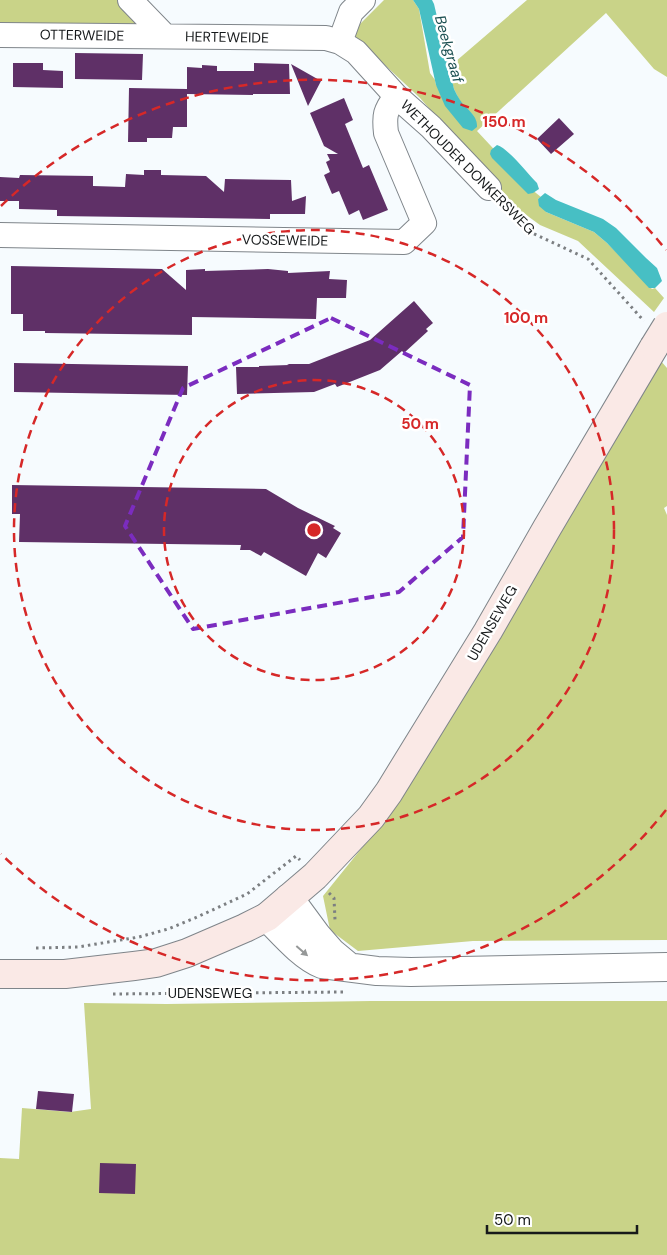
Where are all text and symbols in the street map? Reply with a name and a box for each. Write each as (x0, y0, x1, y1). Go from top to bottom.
water label: Beekgraaf (430, 13, 468, 86)
street label: OTTERWEIDE (40, 25, 124, 45)
street label: HERTEWEIDE (185, 27, 269, 47)
street label: WETHOUDER DONKERSWEG (397, 96, 539, 238)
text: 150 m (483, 112, 526, 132)
street label: VOSSEWEIDE (242, 230, 328, 250)
text: 100 m (504, 308, 548, 328)
text: 50 m (401, 414, 439, 434)
centre of rings (305, 521, 323, 539)
street label: UDENSEWEG (463, 582, 521, 664)
one-way arrow (296, 945, 308, 957)
street label: UDENSEWEG (168, 984, 252, 1002)
scale bar (487, 1202, 637, 1234)
text: 50 m (494, 1210, 531, 1230)

